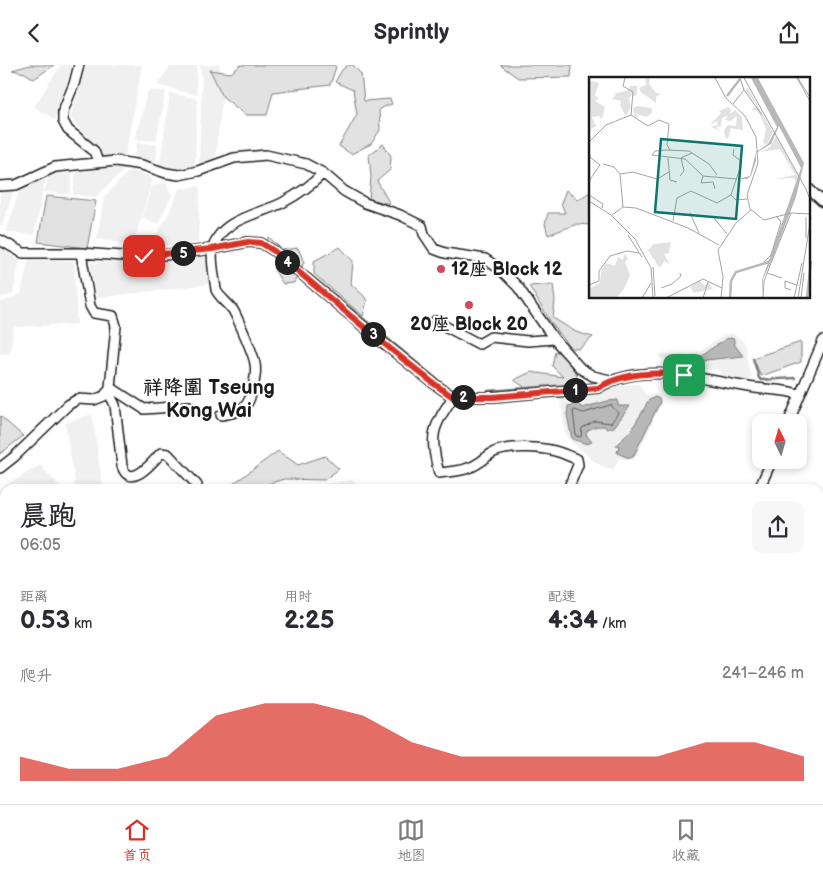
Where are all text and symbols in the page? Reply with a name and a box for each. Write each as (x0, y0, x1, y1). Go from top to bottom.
icon: back (20, 19, 48, 47)
text: Sprintly (374, 19, 449, 46)
icon: share (775, 19, 803, 47)
inset map (589, 77, 810, 299)
pin (123, 235, 165, 277)
pin: 5 (170, 241, 196, 265)
icon: check (130, 242, 158, 270)
text: 5 (179, 245, 188, 262)
pin: 4 (274, 249, 300, 275)
text: 4 (283, 254, 292, 271)
place label: 12座 Block 12 (451, 259, 562, 280)
marker: 12座 Block 12 (435, 263, 447, 275)
marker: 20座 Block 20 (463, 299, 475, 311)
place label: 20座 Block 20 (410, 314, 528, 335)
pin: 3 (360, 321, 386, 347)
text: 3 (369, 326, 378, 343)
pin (663, 354, 705, 396)
icon: arrive (670, 361, 698, 389)
district label: 祥降圍 Tseung Kong Wai (143, 376, 275, 423)
pin: 1 (562, 377, 588, 403)
text: 1 (573, 382, 578, 399)
pin: 2 (450, 385, 476, 409)
text: 2 (459, 389, 468, 406)
north arrow (752, 414, 808, 469)
map controls (752, 414, 807, 469)
text: 晨跑 (20, 500, 76, 533)
button: share (752, 501, 804, 553)
text: 06:05 (20, 536, 61, 555)
text: 距离 (20, 588, 48, 605)
text: 用时 (284, 588, 312, 605)
text: 配速 (548, 588, 576, 605)
text: 0.53 (20, 605, 70, 636)
text: 2:25 (284, 605, 334, 636)
text: 4:34 (548, 605, 598, 636)
text: km (70, 615, 92, 632)
text: /km (598, 615, 627, 632)
text: 241–246 m (722, 664, 804, 683)
text: 爬升 (20, 667, 52, 686)
tab: 首页 (123, 816, 151, 864)
tab: 地图 (397, 816, 425, 864)
tab: 收藏 (672, 816, 700, 864)

